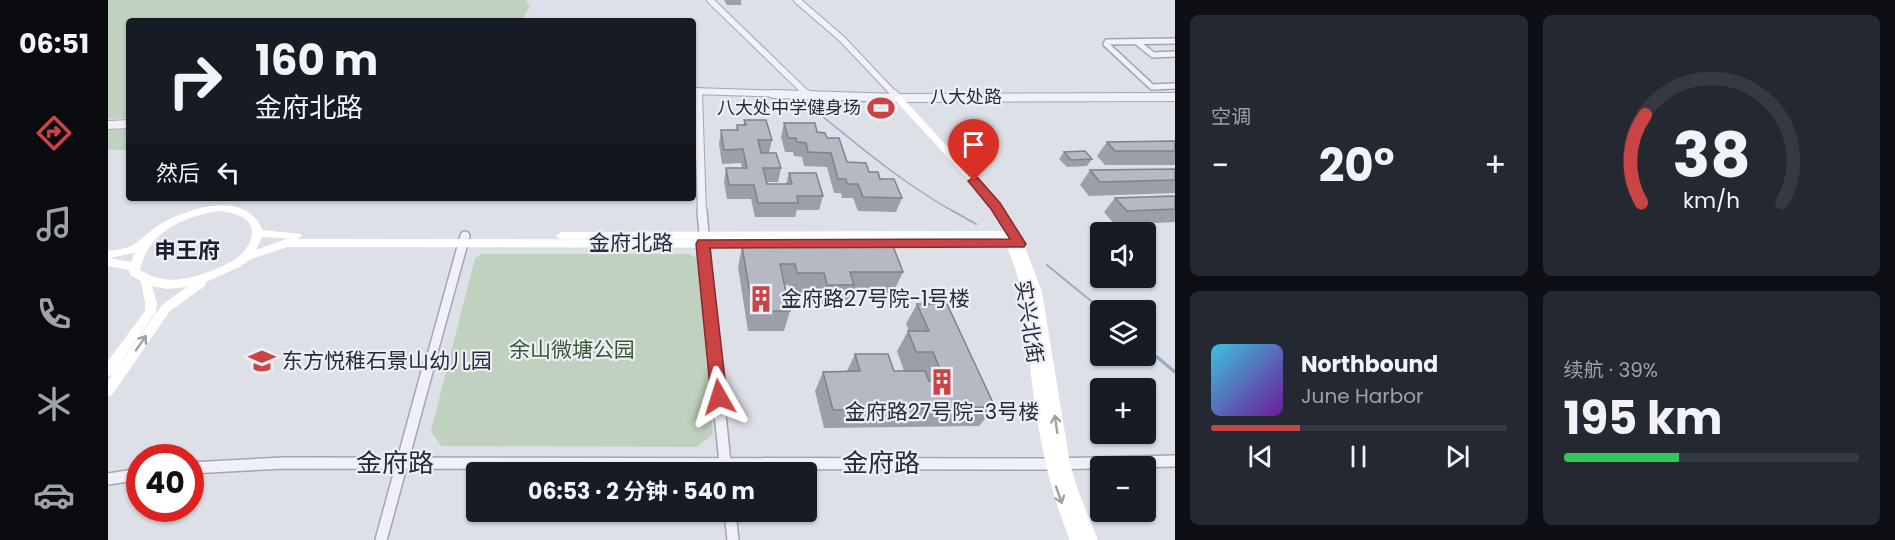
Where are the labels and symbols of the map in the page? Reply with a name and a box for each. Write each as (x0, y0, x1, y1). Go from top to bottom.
street label: 八大处路 (930, 84, 1002, 109)
sports icon: 八大处中学健身场 (866, 93, 896, 123)
place label: 八大处中学健身场 (717, 95, 861, 120)
pin (948, 119, 999, 181)
street label: 金府北路 (589, 228, 673, 257)
district label: 申王府 (154, 235, 220, 266)
street label: 实兴北街 (1009, 278, 1050, 366)
building icon: 金府路27号院-1号楼 (746, 284, 776, 314)
place label: 金府路27号院-1号楼 (781, 284, 970, 313)
one-way arrow (135, 335, 147, 351)
park label: 余山微塘公园 (509, 335, 635, 364)
school or university icon: 东方悦稚石景山幼儿园 (247, 346, 277, 376)
place label: 东方悦稚石景山幼儿园 (282, 346, 492, 375)
position arrow (687, 365, 751, 429)
building icon: 金府路27号院-3号楼 (927, 367, 957, 397)
place label: 金府路27号院-3号楼 (845, 397, 1039, 426)
one-way arrow (1050, 415, 1061, 435)
speed limit sign: 40 (126, 444, 204, 522)
street label: 金府路 (356, 445, 434, 481)
street label: 金府路 (842, 445, 920, 481)
one-way arrow (1055, 485, 1066, 504)

